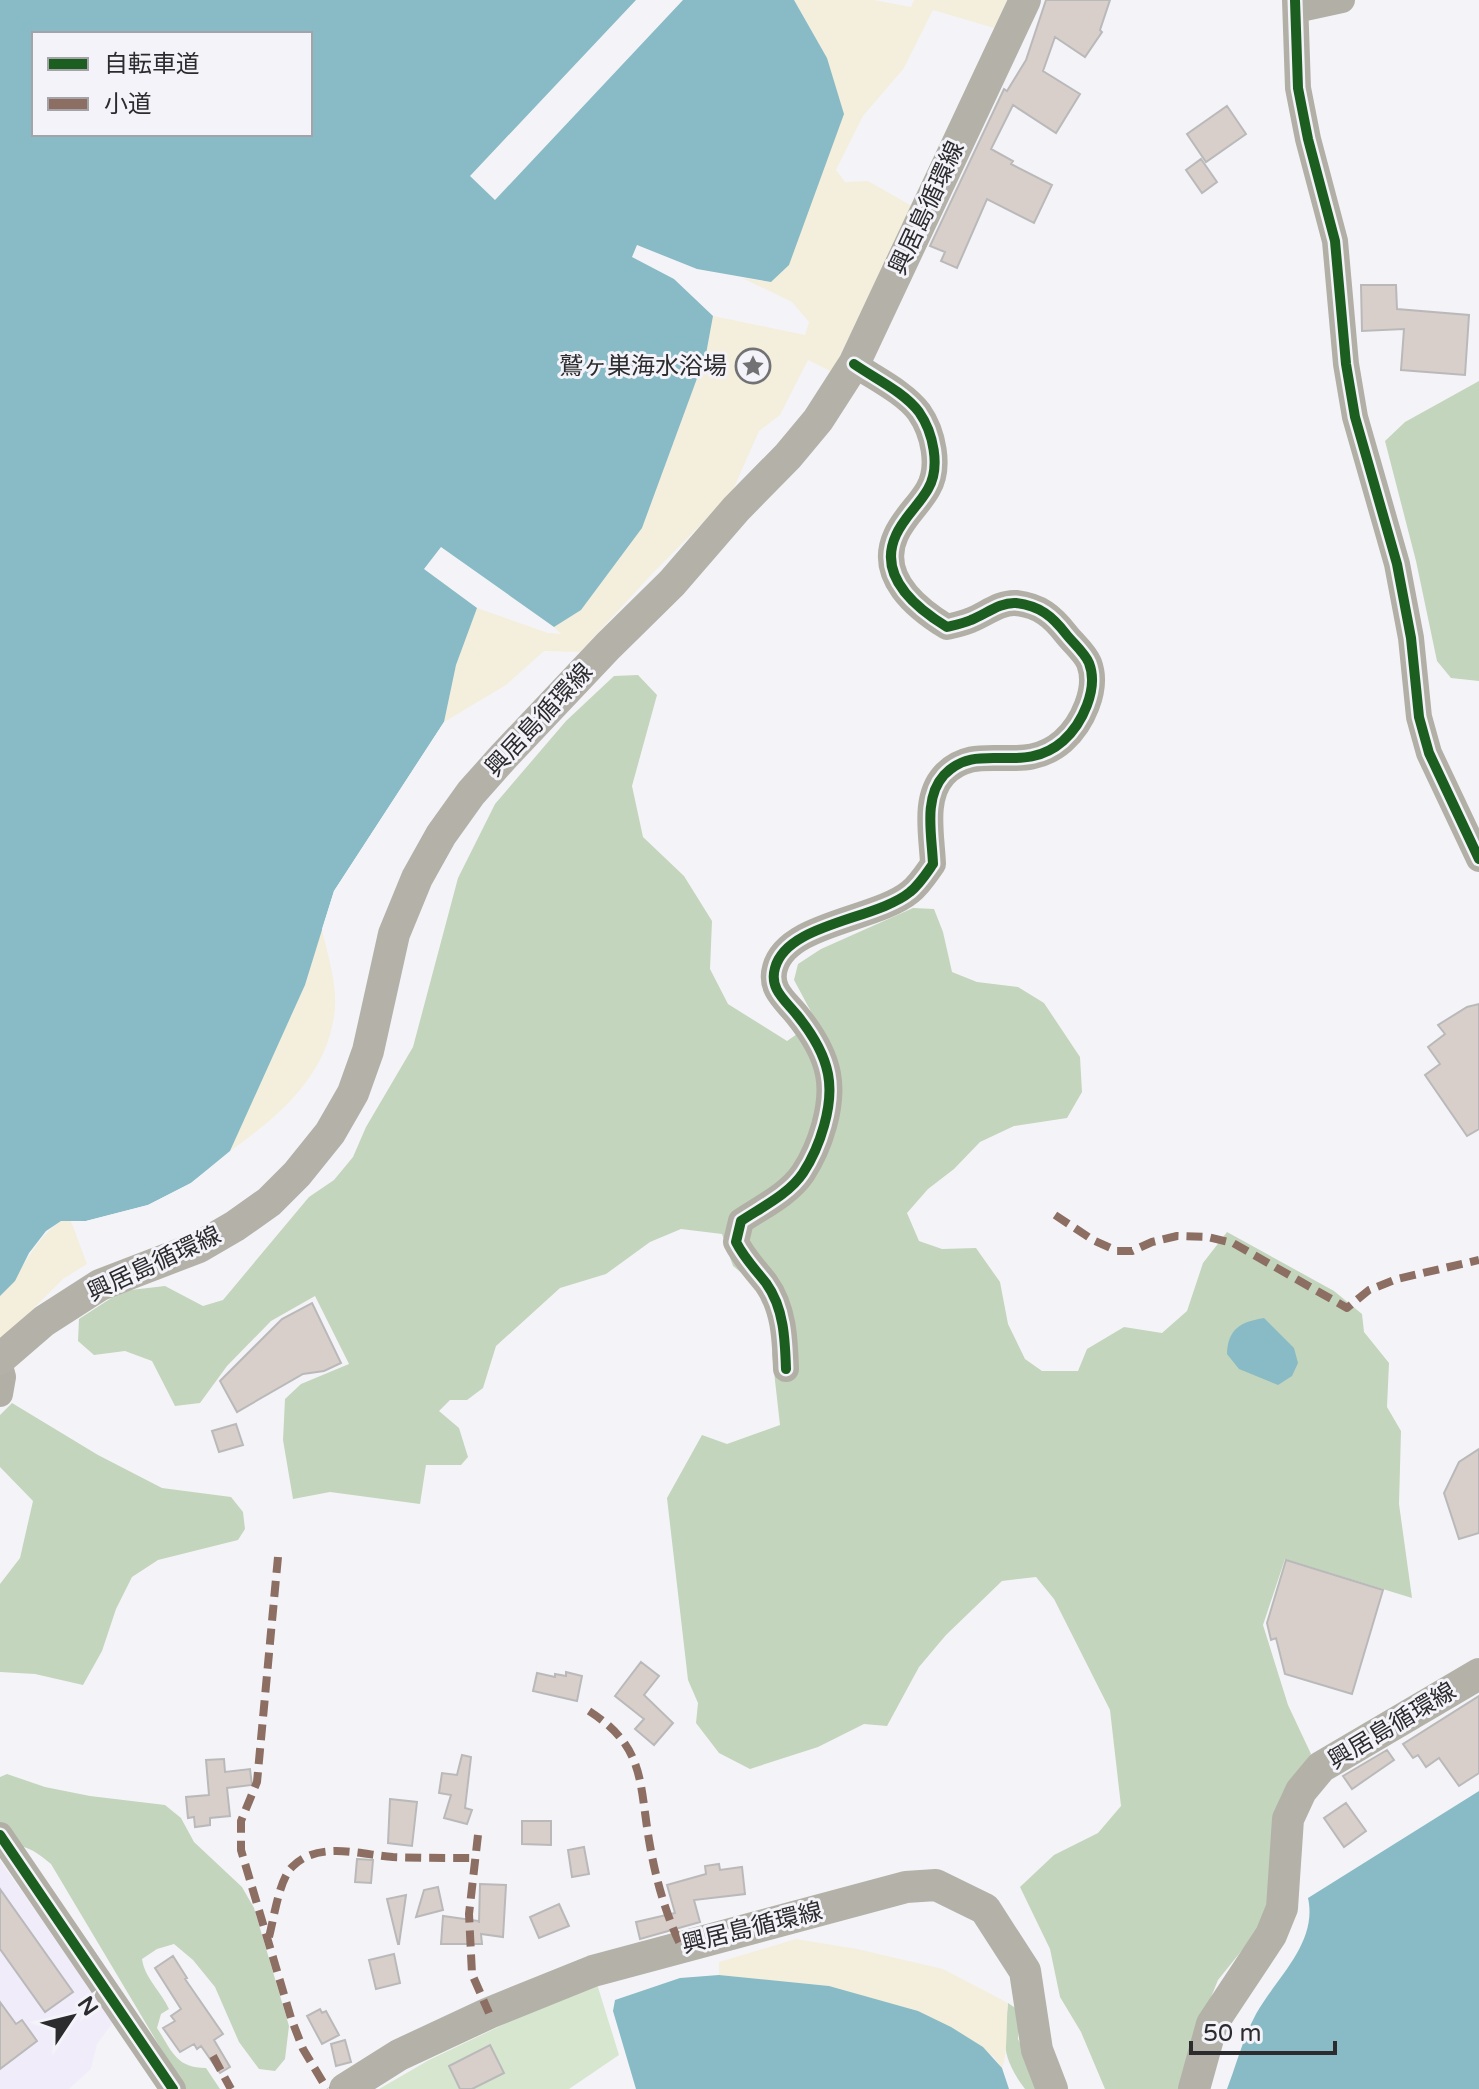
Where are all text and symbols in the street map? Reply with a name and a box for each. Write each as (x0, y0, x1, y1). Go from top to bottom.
legend (32, 32, 312, 136)
text: 自転車道 (104, 50, 200, 79)
text: 小道 (104, 90, 152, 119)
street label: 興居島循環線 (883, 137, 971, 279)
place icon: 鷲ヶ巣海水浴場 (734, 347, 772, 385)
place label: 鷲ヶ巣海水浴場 (559, 352, 727, 381)
street label: 興居島循環線 (479, 657, 599, 783)
street label: 興居島循環線 (83, 1220, 225, 1308)
street label: 興居島循環線 (1323, 1676, 1461, 1776)
street label: 興居島循環線 (679, 1897, 825, 1959)
north arrow (32, 1977, 112, 2057)
text: N (72, 1991, 103, 2021)
scale bar (1191, 2005, 1335, 2055)
text: 50 m (1203, 2019, 1261, 2048)

